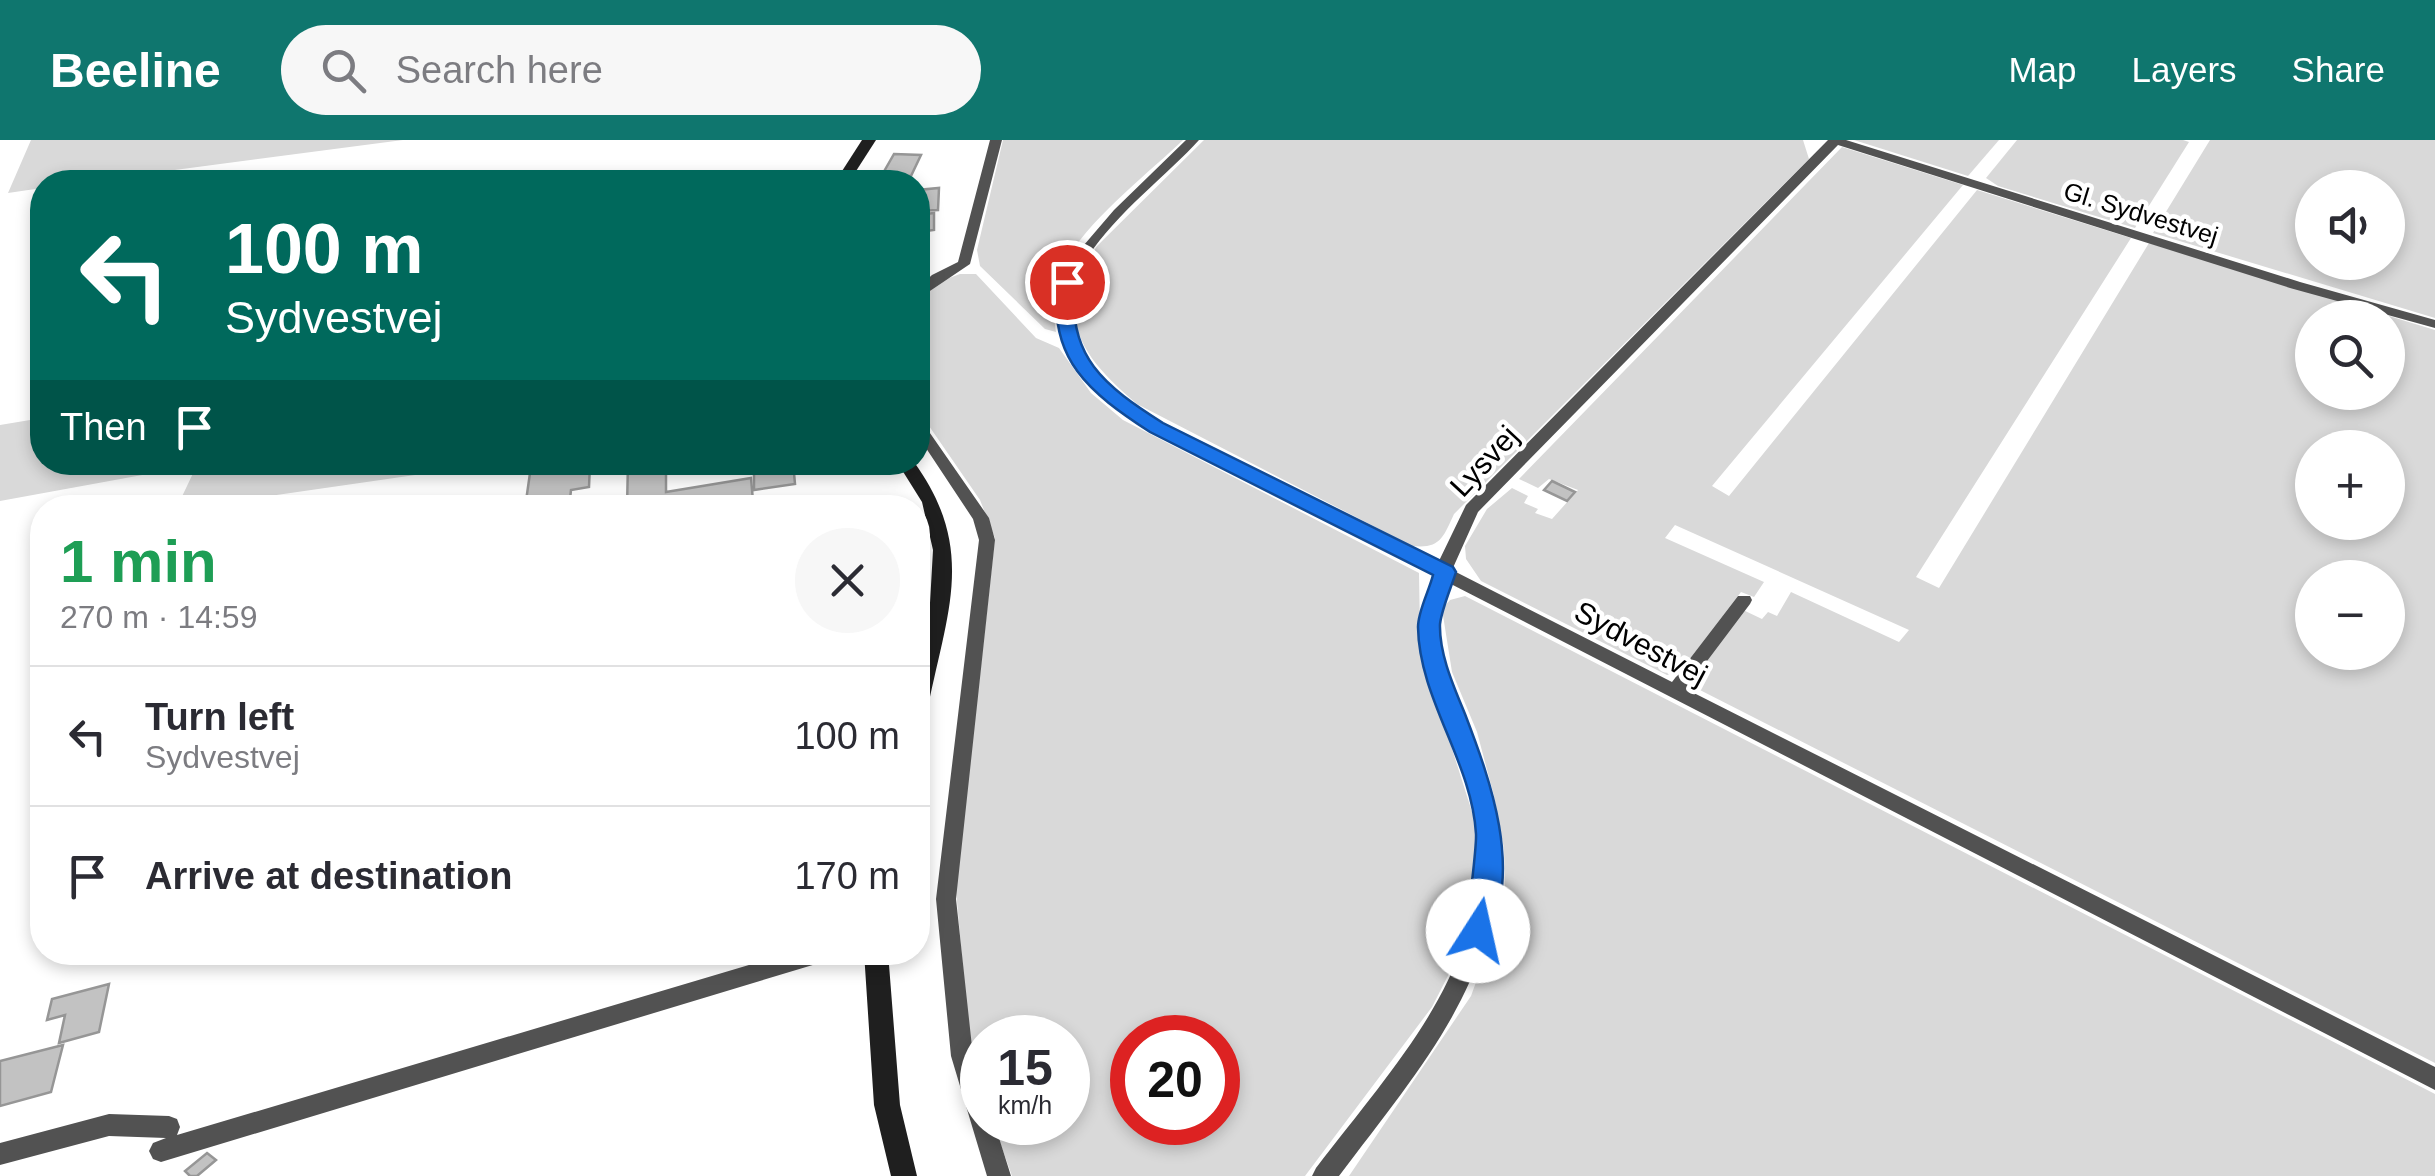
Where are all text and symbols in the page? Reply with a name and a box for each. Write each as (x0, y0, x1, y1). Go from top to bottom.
search box (281, 25, 981, 115)
icon: search (316, 43, 371, 98)
text: Beeline (50, 44, 221, 97)
text: Search here (396, 49, 603, 91)
text: Map (2008, 50, 2077, 89)
text: Layers (2132, 50, 2237, 89)
text: Share (2292, 50, 2385, 89)
map controls (2295, 170, 2405, 670)
button: sound (2295, 170, 2405, 280)
street label: Gl. Sydvestvej (2061, 176, 2221, 250)
icon: left (60, 210, 190, 340)
text: 100 m (225, 210, 423, 288)
pin (1025, 240, 1110, 325)
icon: arrive (1040, 255, 1095, 310)
text: Sydvestvej (225, 292, 443, 343)
button: search (2295, 300, 2405, 410)
icon: arrive (167, 400, 222, 455)
text: Then (60, 406, 147, 448)
street label: Lysvej (1443, 419, 1525, 503)
button: + (2295, 430, 2405, 540)
text: 1 min (60, 528, 217, 595)
button: close (795, 528, 900, 633)
button: − (2295, 560, 2405, 670)
street label: Sydvestvej (1569, 594, 1713, 692)
text: 270 m · 14:59 (60, 599, 257, 635)
text: Turn left (145, 696, 294, 738)
icon: left (60, 709, 115, 764)
text: 100 m (794, 715, 900, 757)
text: Sydvestvej (145, 739, 300, 775)
icon: arrive (60, 849, 115, 904)
text: Arrive at destination (145, 855, 512, 897)
text: 170 m (794, 855, 900, 897)
position arrow (1426, 879, 1530, 983)
speed limit sign: 20 (1110, 1015, 1240, 1145)
text: 15 (997, 1040, 1053, 1096)
text: km/h (998, 1091, 1052, 1119)

